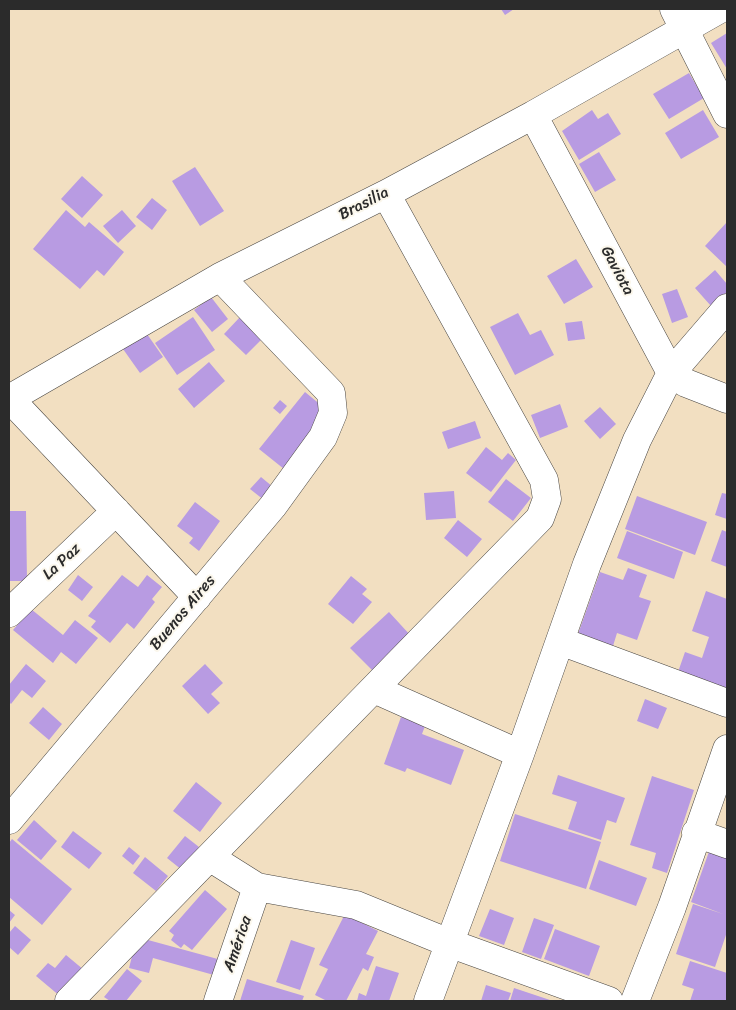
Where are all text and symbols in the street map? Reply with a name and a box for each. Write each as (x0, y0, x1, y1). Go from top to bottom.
street label: Brasilia (336, 183, 392, 225)
street label: Gaviota (596, 243, 638, 299)
street label: La Paz (39, 540, 85, 584)
street label: Buenos Aires (146, 572, 220, 654)
street label: América (219, 913, 257, 975)

